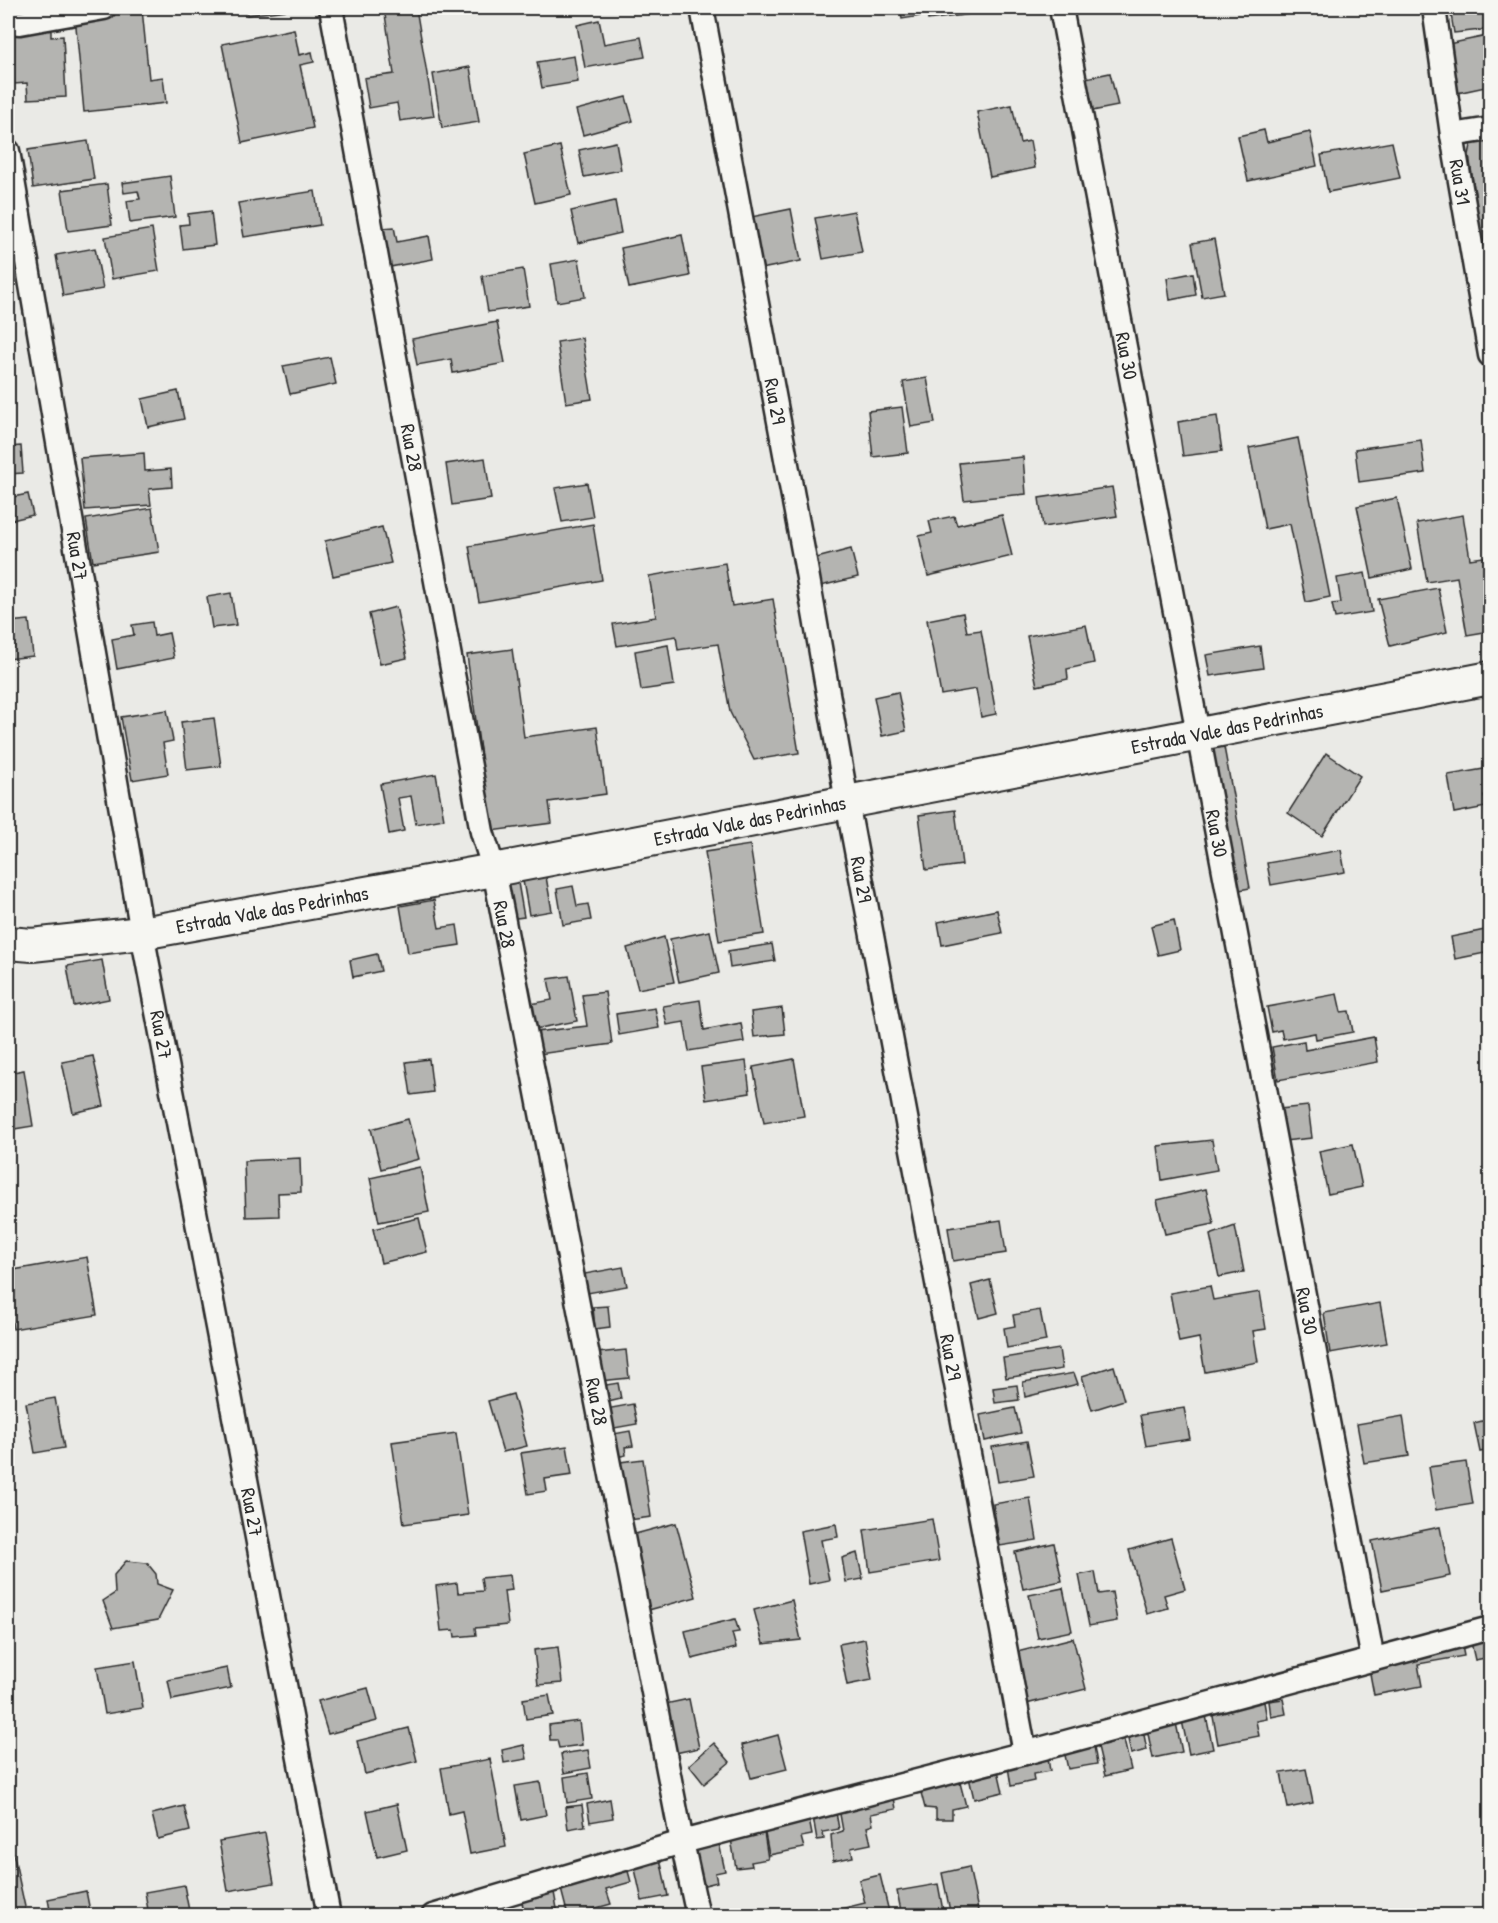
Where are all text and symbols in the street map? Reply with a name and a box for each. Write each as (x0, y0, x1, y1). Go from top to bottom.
street label: Rua 31 (1443, 157, 1478, 207)
street label: Rua 30 (1110, 330, 1145, 382)
street label: Rua 29 (758, 376, 793, 426)
street label: Rua 28 (394, 422, 430, 473)
street label: Rua 27 (60, 530, 95, 582)
street label: Estrada Vale das Pedrinhas (1129, 696, 1326, 760)
street label: Estrada Vale das Pedrinhas (652, 788, 848, 852)
street label: Rua 30 (1200, 807, 1235, 859)
street label: Rua 29 (844, 854, 880, 905)
street label: Estrada Vale das Pedrinhas (174, 879, 371, 940)
street label: Rua 28 (487, 898, 523, 950)
street label: Rua 27 (144, 1008, 180, 1061)
street label: Rua 30 (1290, 1285, 1325, 1337)
street label: Rua 29 (934, 1332, 969, 1382)
street label: Rua 28 (580, 1376, 615, 1427)
street label: Rua 27 (235, 1486, 271, 1539)

